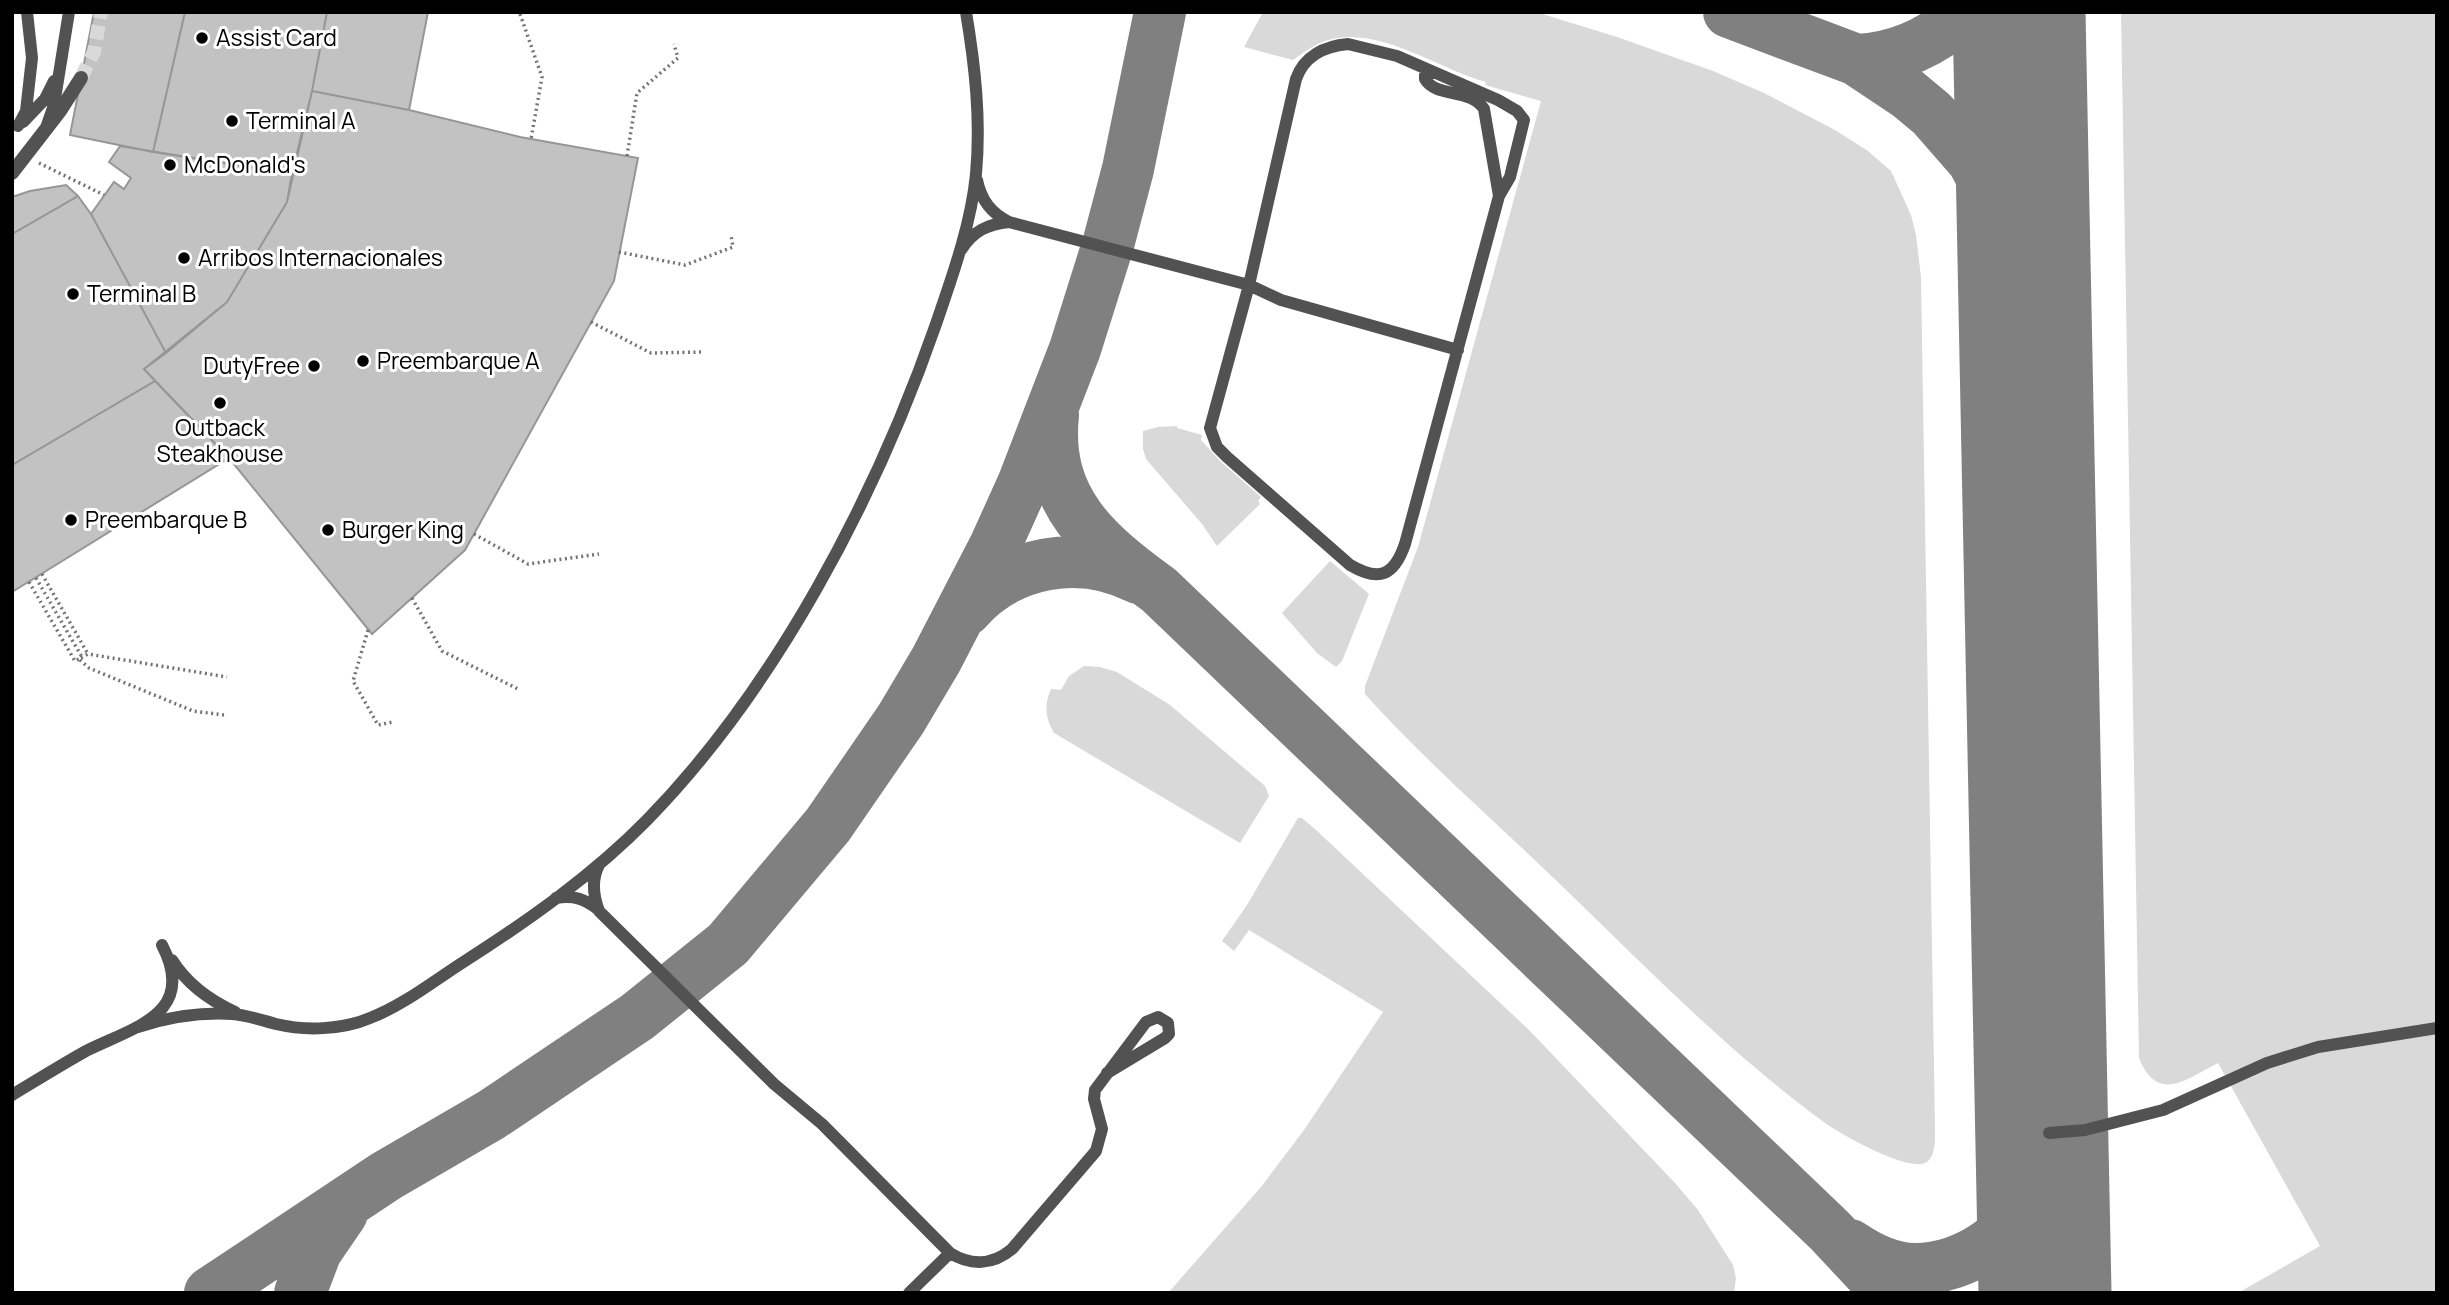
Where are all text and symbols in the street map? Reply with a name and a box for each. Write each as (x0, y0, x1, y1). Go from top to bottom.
place label: Assist Card (216, 21, 337, 53)
marker: Assist Card (194, 30, 210, 46)
place label: Terminal A (246, 104, 356, 136)
marker: Terminal A (224, 113, 240, 129)
place label: McDonald's (184, 148, 306, 180)
marker: McDonald's (162, 157, 178, 173)
place label: Arribos Internacionales (198, 241, 443, 273)
marker: Arribos Internacionales (176, 250, 192, 266)
place label: Terminal B (87, 277, 196, 309)
marker: Terminal B (65, 286, 81, 302)
place label: Preembarque A (377, 344, 540, 376)
place label: DutyFree (203, 349, 300, 381)
marker: Preembarque A (355, 353, 371, 369)
marker: DutyFree (306, 358, 322, 374)
marker: Outback Steakhouse (212, 395, 228, 411)
place label: Outback Steakhouse (157, 411, 283, 469)
place label: Preembarque B (85, 503, 247, 535)
marker: Preembarque B (63, 512, 79, 528)
place label: Burger King (342, 513, 464, 545)
marker: Burger King (320, 522, 336, 538)

